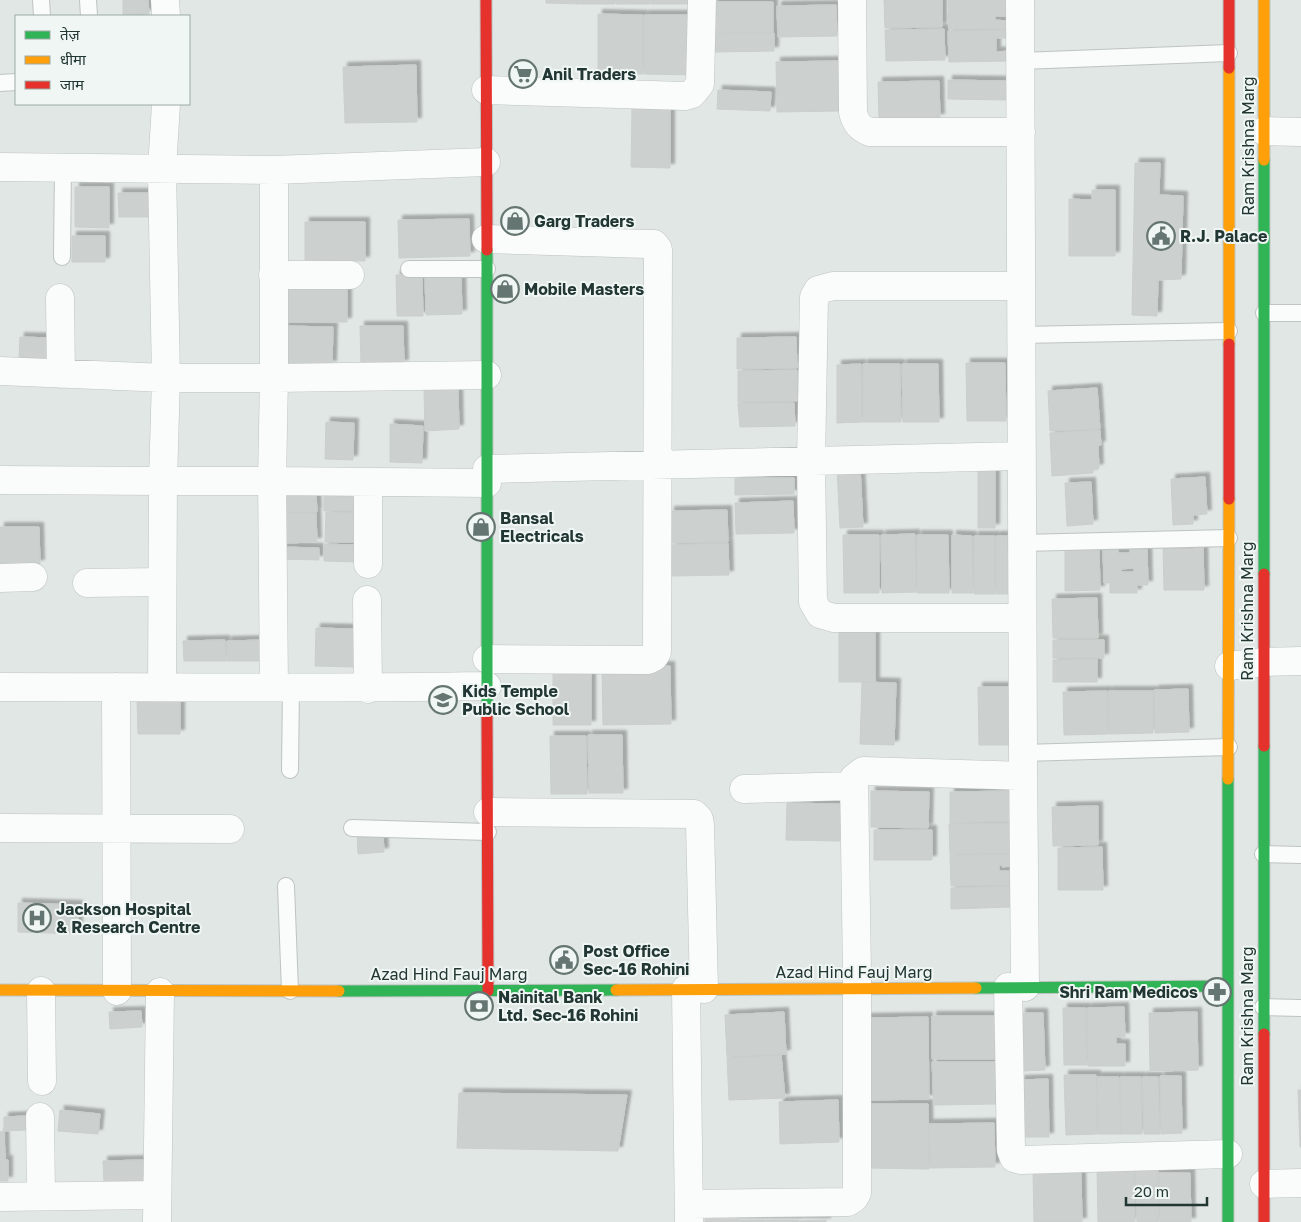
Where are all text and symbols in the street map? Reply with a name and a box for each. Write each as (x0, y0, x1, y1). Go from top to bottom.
legend (15, 15, 190, 105)
text: तेज़ (60, 25, 81, 43)
text: धीमा (60, 50, 87, 68)
supermarket icon: Anil Traders (508, 59, 538, 89)
place label: Anil Traders (542, 64, 636, 84)
text: जाम (60, 75, 85, 93)
street label: Ram Krishna Marg (1238, 76, 1258, 216)
shop icon: Garg Traders (500, 206, 530, 236)
place label: Garg Traders (534, 211, 634, 231)
public building icon: R.J. Palace (1146, 221, 1176, 251)
place label: R.J. Palace (1180, 226, 1267, 246)
shop icon: Mobile Masters (490, 274, 520, 304)
place label: Mobile Masters (524, 279, 644, 299)
place label: Bansal Electricals (500, 508, 584, 546)
shop icon: Bansal Electricals (466, 512, 496, 542)
street label: Ram Krishna Marg (1237, 541, 1257, 681)
place label: Kids Temple Public School (462, 681, 570, 719)
school or university icon: Kids Temple Public School (428, 685, 458, 715)
place label: Jackson Hospital & Research Centre (56, 899, 201, 937)
hospital icon: Jackson Hospital & Research Centre (22, 903, 52, 933)
place label: Post Office Sec-16 Rohini (583, 941, 689, 979)
public building icon: Post Office Sec-16 Rohini (549, 945, 579, 975)
street label: Ram Krishna Marg (1237, 946, 1257, 1086)
street label: Azad Hind Fauj Marg (776, 962, 932, 982)
street label: Azad Hind Fauj Marg (371, 964, 527, 984)
pharmacy icon: Shri Ram Medicos (1202, 977, 1232, 1007)
place label: Shri Ram Medicos (1059, 982, 1198, 1002)
place label: Nainital Bank Ltd. Sec-16 Rohini (498, 987, 638, 1025)
bank icon: Nainital Bank Ltd. Sec-16 Rohini (464, 991, 494, 1021)
scale bar (1126, 1174, 1207, 1206)
text: 20 m (1134, 1182, 1169, 1200)

